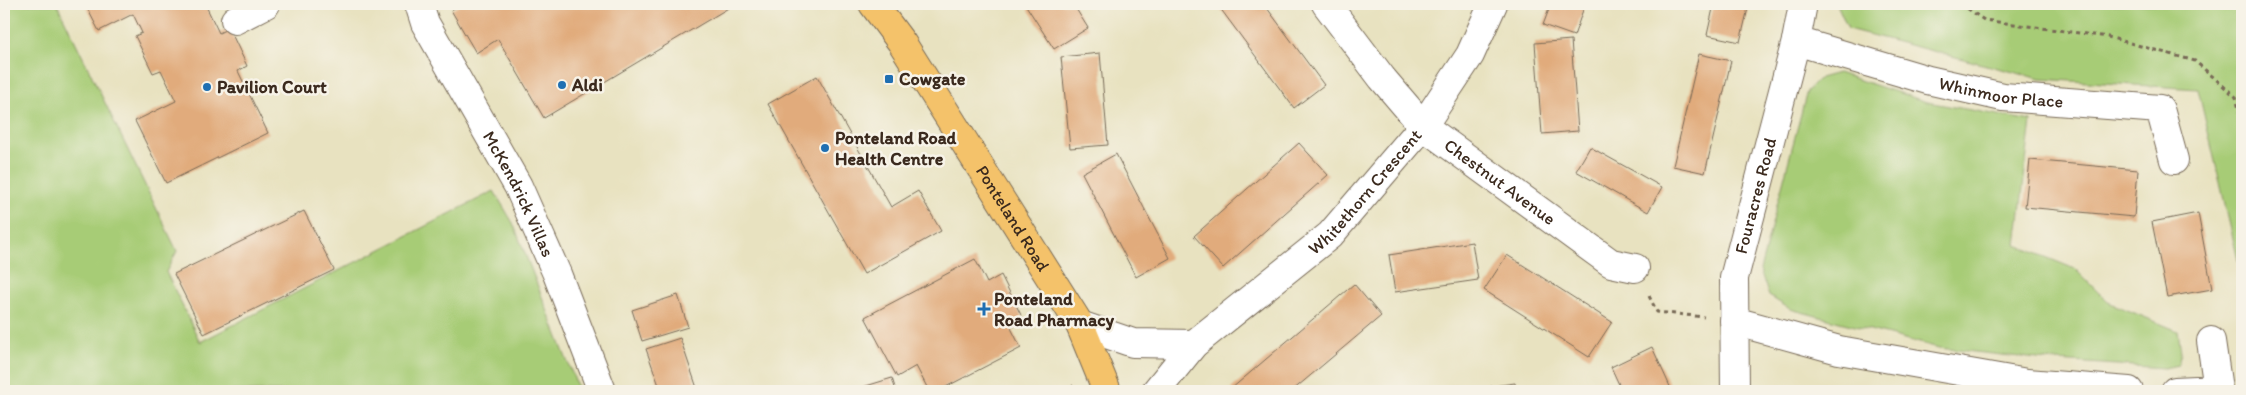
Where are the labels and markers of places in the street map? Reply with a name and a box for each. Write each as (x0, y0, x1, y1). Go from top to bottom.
place label: Cowgate (899, 68, 966, 90)
marker: Cowgate (883, 73, 895, 85)
place label: Aldi (571, 74, 603, 96)
place label: Pavilion Court (217, 76, 327, 98)
marker: Aldi (556, 79, 568, 91)
marker: Pavilion Court (201, 81, 213, 93)
place label: Ponteland Road Health Centre (835, 127, 957, 170)
marker: Ponteland Road Health Centre (819, 142, 831, 154)
place label: Ponteland Road Pharmacy (994, 288, 1114, 331)
marker: Ponteland Road Pharmacy (978, 303, 990, 315)

